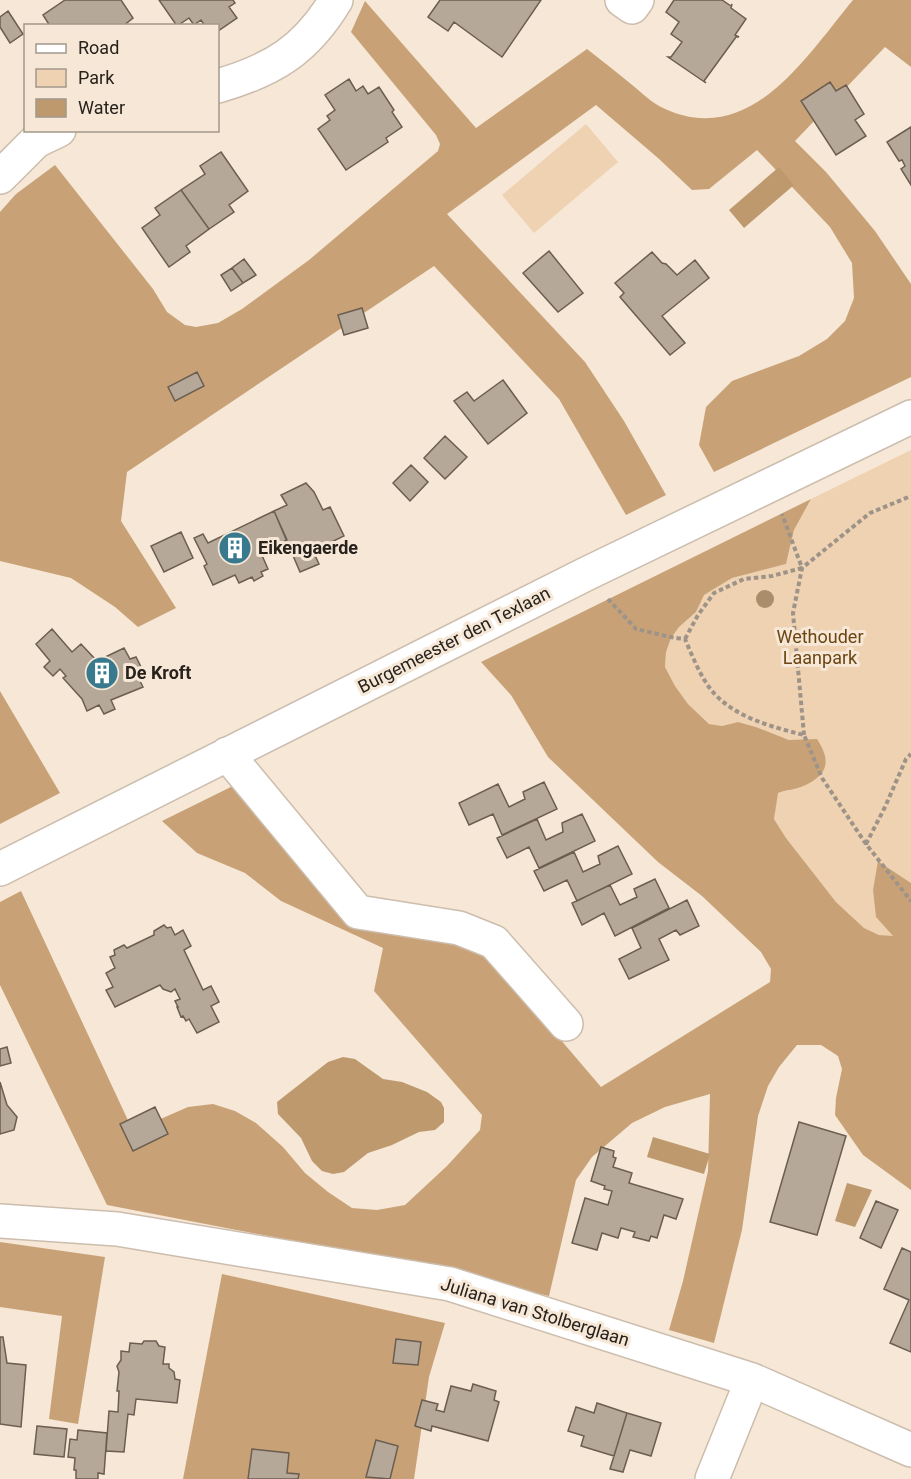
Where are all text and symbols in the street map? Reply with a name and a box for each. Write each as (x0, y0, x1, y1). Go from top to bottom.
legend (24, 24, 219, 132)
text: Road (78, 37, 119, 58)
text: Park (78, 67, 115, 88)
text: Water (78, 97, 125, 118)
building icon: Eikengaerde (217, 530, 253, 566)
place label: Eikengaerde (258, 537, 358, 558)
street label: Burgemeester den Texlaan (354, 582, 553, 697)
park label: Wethouder Laanpark (776, 626, 864, 668)
building icon: De Kroft (84, 655, 120, 691)
place label: De Kroft (125, 662, 191, 683)
street label: Juliana van Stolberglaan (438, 1273, 632, 1350)

